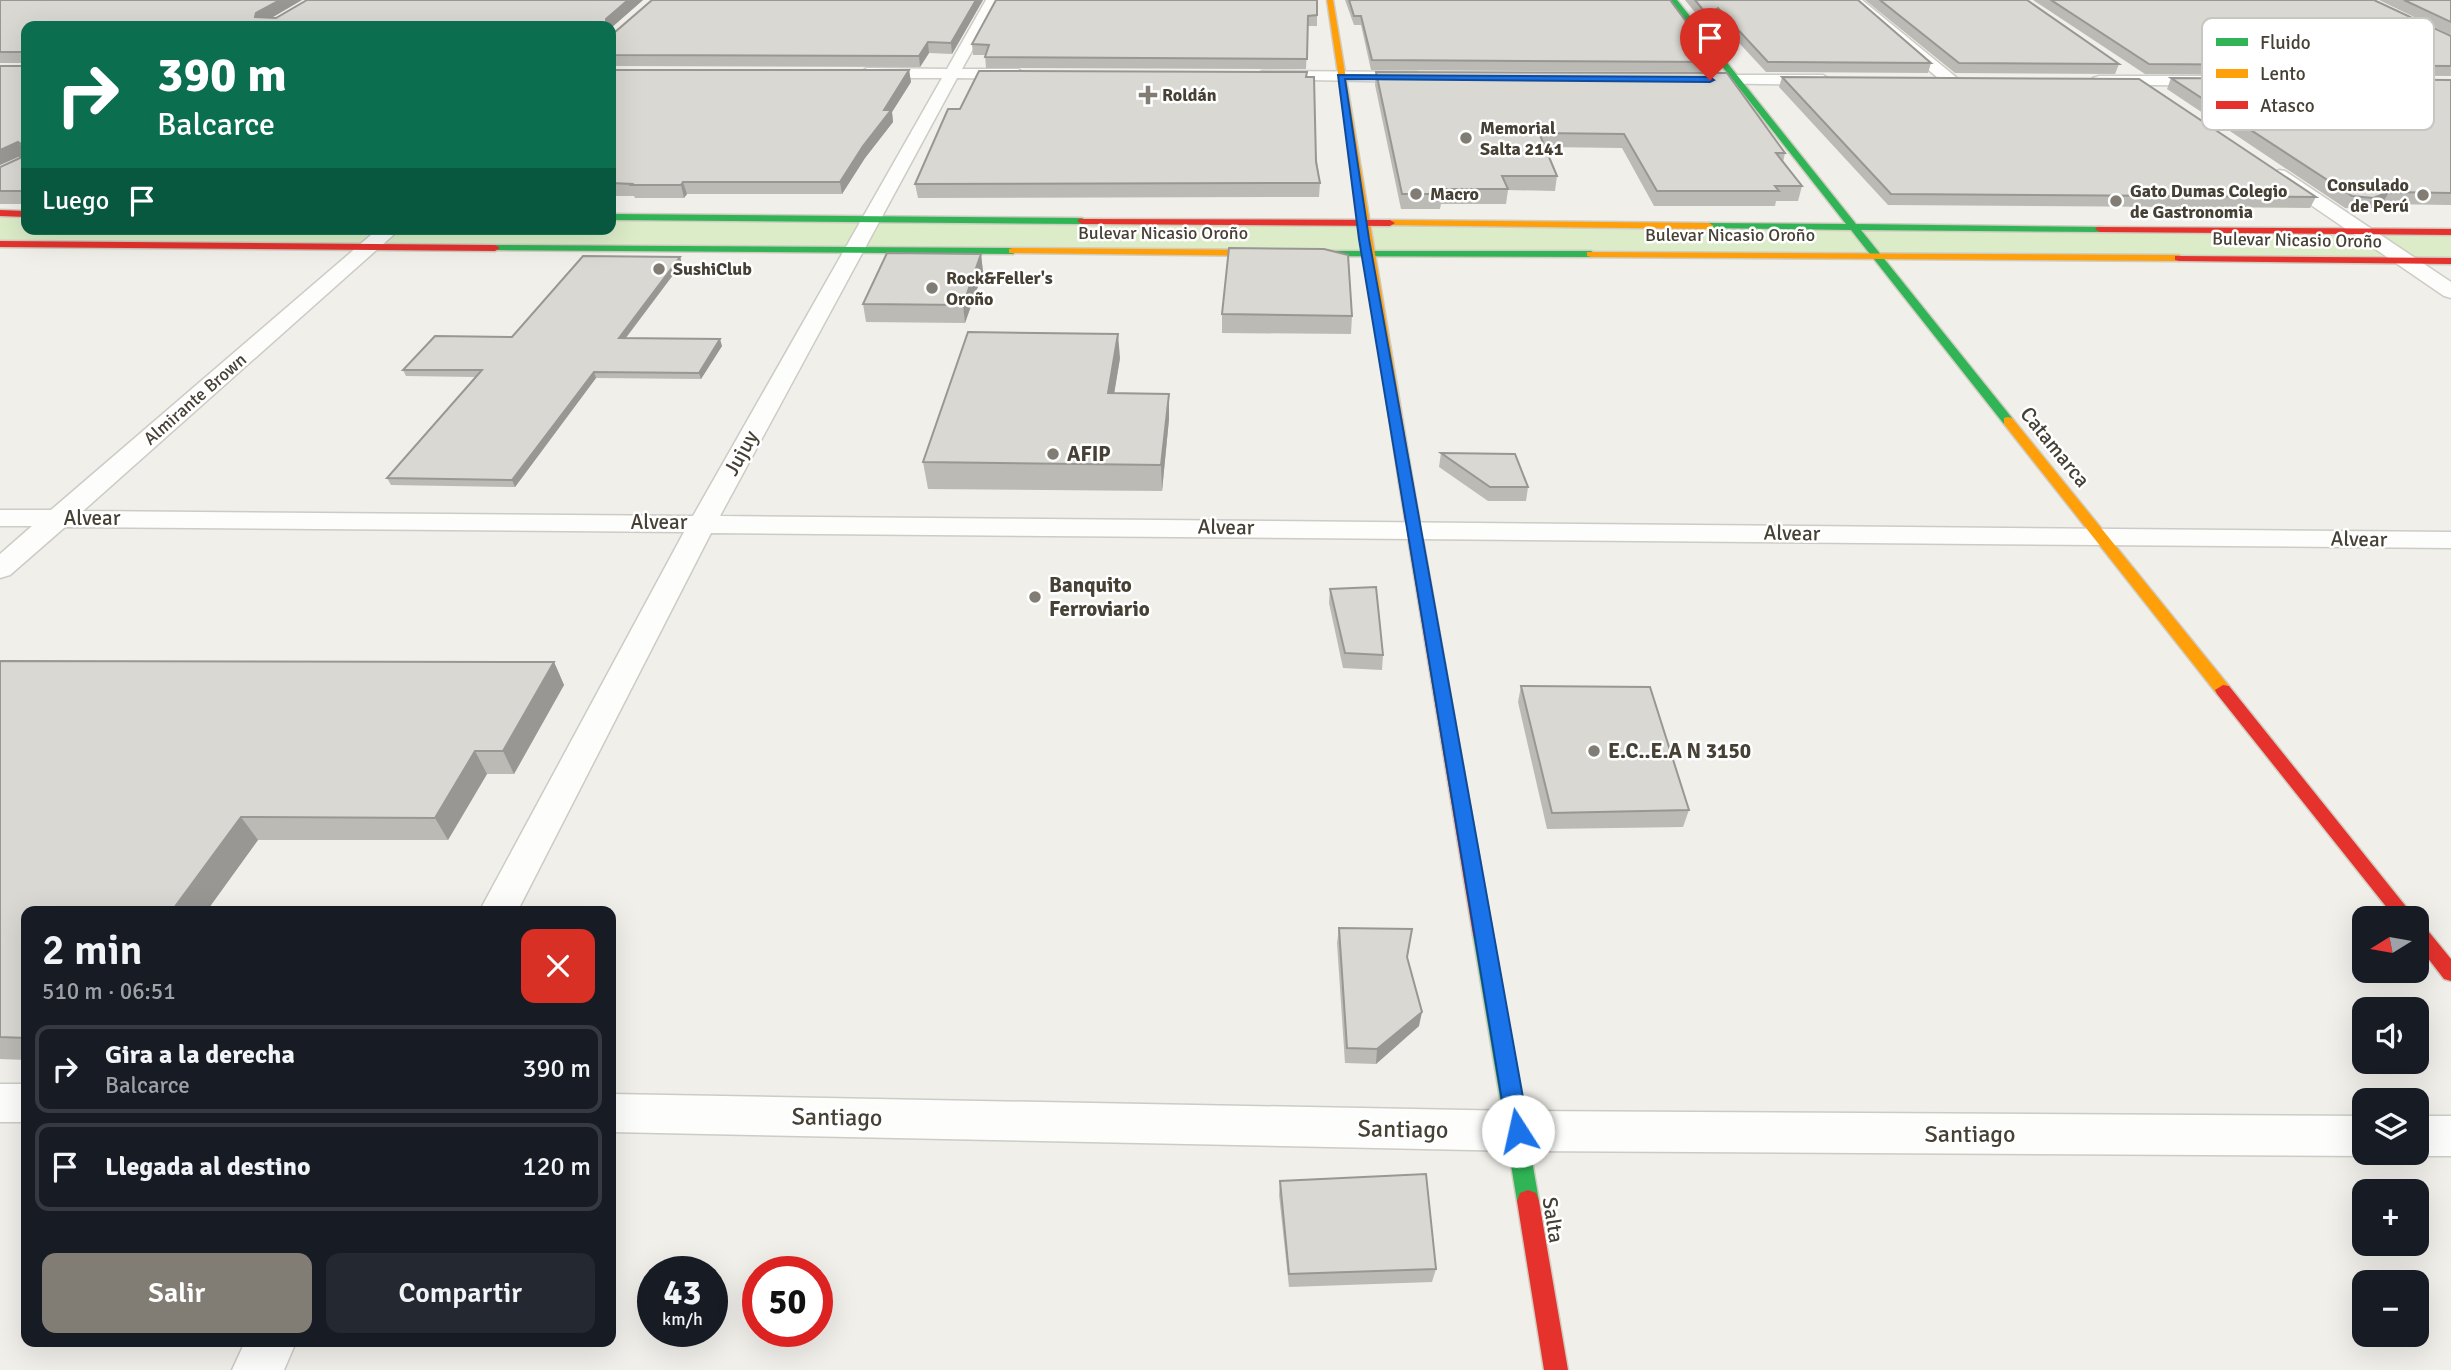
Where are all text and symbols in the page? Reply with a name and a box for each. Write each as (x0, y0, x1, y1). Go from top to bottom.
pin (1680, 8, 1740, 80)
legend (2202, 18, 2434, 130)
icon: arrive (1691, 19, 1729, 57)
text: Fluido (2260, 31, 2311, 55)
text: 390 m (157, 45, 287, 105)
icon: right (42, 49, 133, 140)
text: Lento (2260, 62, 2306, 86)
place label: Roldán (1162, 84, 1217, 106)
marker: Roldán (1140, 87, 1156, 103)
text: Atasco (2260, 94, 2315, 118)
text: Balcarce (157, 105, 275, 144)
place label: Memorial Salta 2141 (1480, 117, 1564, 160)
marker: Memorial Salta 2141 (1458, 130, 1474, 146)
place label: Consulado de Perú (2327, 174, 2409, 217)
place label: Gato Dumas Colegio de Gastronomia (2130, 180, 2288, 223)
icon: arrive (123, 182, 161, 220)
place label: Macro (1430, 183, 1479, 205)
text: Luego (42, 185, 109, 217)
marker: Macro (1408, 186, 1424, 202)
marker: Consulado de Perú (2415, 187, 2431, 203)
marker: Gato Dumas Colegio de Gastronomia (2108, 193, 2124, 209)
street label: Bulevar Nicasio Oroño (1078, 222, 1248, 244)
street label: Bulevar Nicasio Oroño (1645, 224, 1815, 246)
street label: Bulevar Nicasio Oroño (2212, 228, 2382, 252)
place label: SushiClub (673, 258, 752, 280)
marker: SushiClub (651, 261, 667, 277)
place label: Rock&Feller's Oroño (946, 267, 1053, 310)
marker: Rock&Feller's Oroño (924, 280, 940, 296)
street label: Almirante Brown (139, 348, 251, 450)
street label: Catamarca (2015, 401, 2095, 493)
street label: Jujuy (718, 426, 764, 480)
place label: AFIP (1067, 441, 1111, 467)
marker: AFIP (1045, 446, 1061, 462)
street label: Alvear (64, 505, 121, 531)
street label: Alvear (631, 509, 688, 535)
street label: Alvear (1197, 514, 1255, 540)
street label: Alvear (1763, 520, 1821, 546)
street label: Alvear (2330, 526, 2388, 552)
place label: Banquito Ferroviario (1049, 572, 1150, 622)
marker: Banquito Ferroviario (1027, 589, 1043, 605)
place label: E.C..E.A N 3150 (1608, 738, 1751, 764)
marker: E.C..E.A N 3150 (1586, 743, 1602, 759)
north arrow (2352, 906, 2429, 984)
map controls (2352, 906, 2429, 1347)
text: 2 min (42, 925, 143, 976)
button: close (521, 929, 595, 1003)
text: 510 m · 06:51 (42, 977, 176, 1006)
button: sound (2352, 997, 2429, 1074)
text: Gira a la derecha (105, 1039, 295, 1071)
icon: right (46, 1050, 84, 1088)
text: 390 m (522, 1053, 591, 1085)
text: Balcarce (105, 1071, 190, 1100)
button: layers (2352, 1088, 2429, 1165)
position arrow (1481, 1094, 1555, 1168)
street label: Santiago (791, 1101, 883, 1133)
street label: Santiago (1357, 1113, 1449, 1145)
street label: Santiago (1925, 1119, 2015, 1149)
icon: arrive (46, 1148, 84, 1186)
text: Llegada al destino (105, 1151, 311, 1183)
text: 120 m (522, 1151, 591, 1183)
button: + (2352, 1179, 2429, 1256)
street label: Salta (1537, 1195, 1569, 1245)
button: Salir (42, 1253, 312, 1333)
button: Compartir (326, 1253, 595, 1333)
speed limit sign: 50 (742, 1256, 833, 1347)
button: − (2352, 1270, 2429, 1347)
text: 43 (664, 1271, 701, 1314)
text: km/h (662, 1308, 703, 1330)

